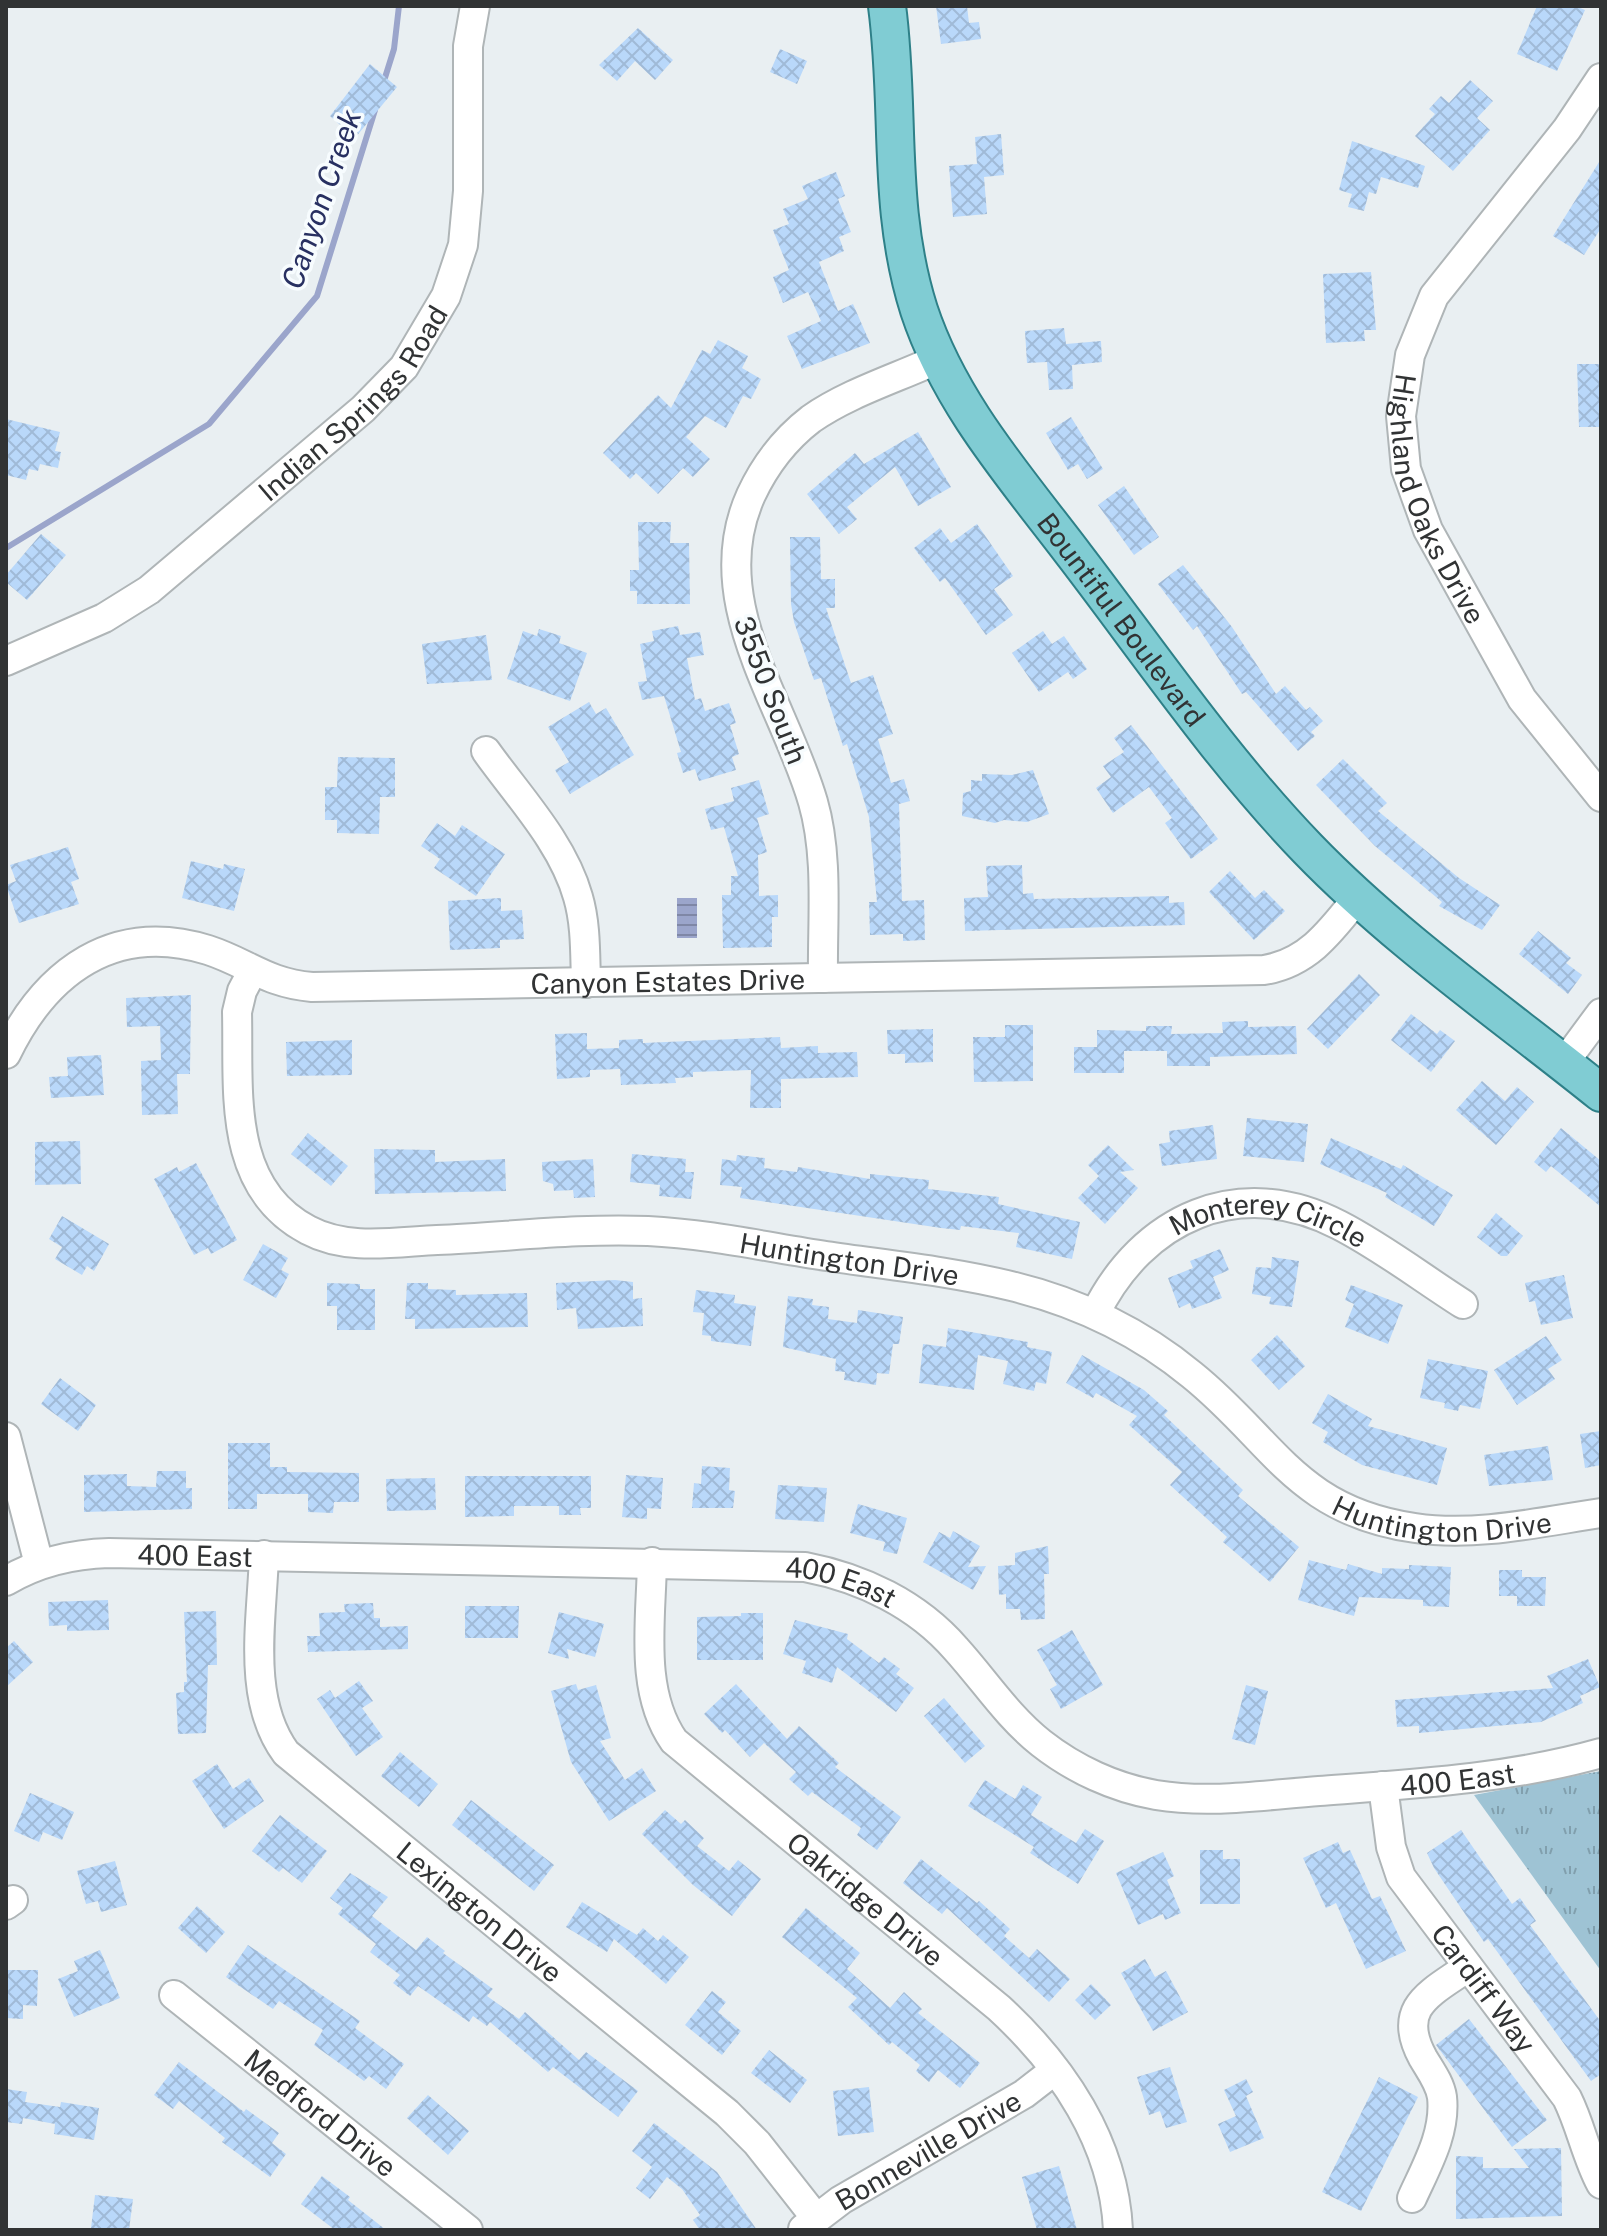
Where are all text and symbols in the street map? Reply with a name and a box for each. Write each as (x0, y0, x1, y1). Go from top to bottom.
water label: Canyon Creek (274, 104, 369, 293)
street label: Indian Springs Road (251, 299, 453, 507)
street label: Highland Oaks Drive (1384, 372, 1493, 629)
street label: Bountiful Boulevard (1031, 506, 1213, 732)
street label: 3550 South (728, 612, 814, 768)
street label: Canyon Estates Drive (530, 962, 806, 1000)
street label: Monterey Circle (1163, 1187, 1374, 1254)
street label: Huntington Drive (737, 1225, 962, 1291)
street label: Huntington Drive (1327, 1488, 1554, 1547)
street label: 400 East (137, 1537, 253, 1572)
street label: 400 East (785, 1550, 903, 1614)
street label: 400 East (1398, 1755, 1517, 1801)
street label: Oakridge Drive (781, 1825, 951, 1972)
street label: Lexington Drive (391, 1834, 569, 1989)
street label: Cardiff Way (1425, 1917, 1543, 2059)
street label: Medford Drive (238, 2042, 403, 2183)
street label: Bonneville Drive (829, 2083, 1027, 2217)

